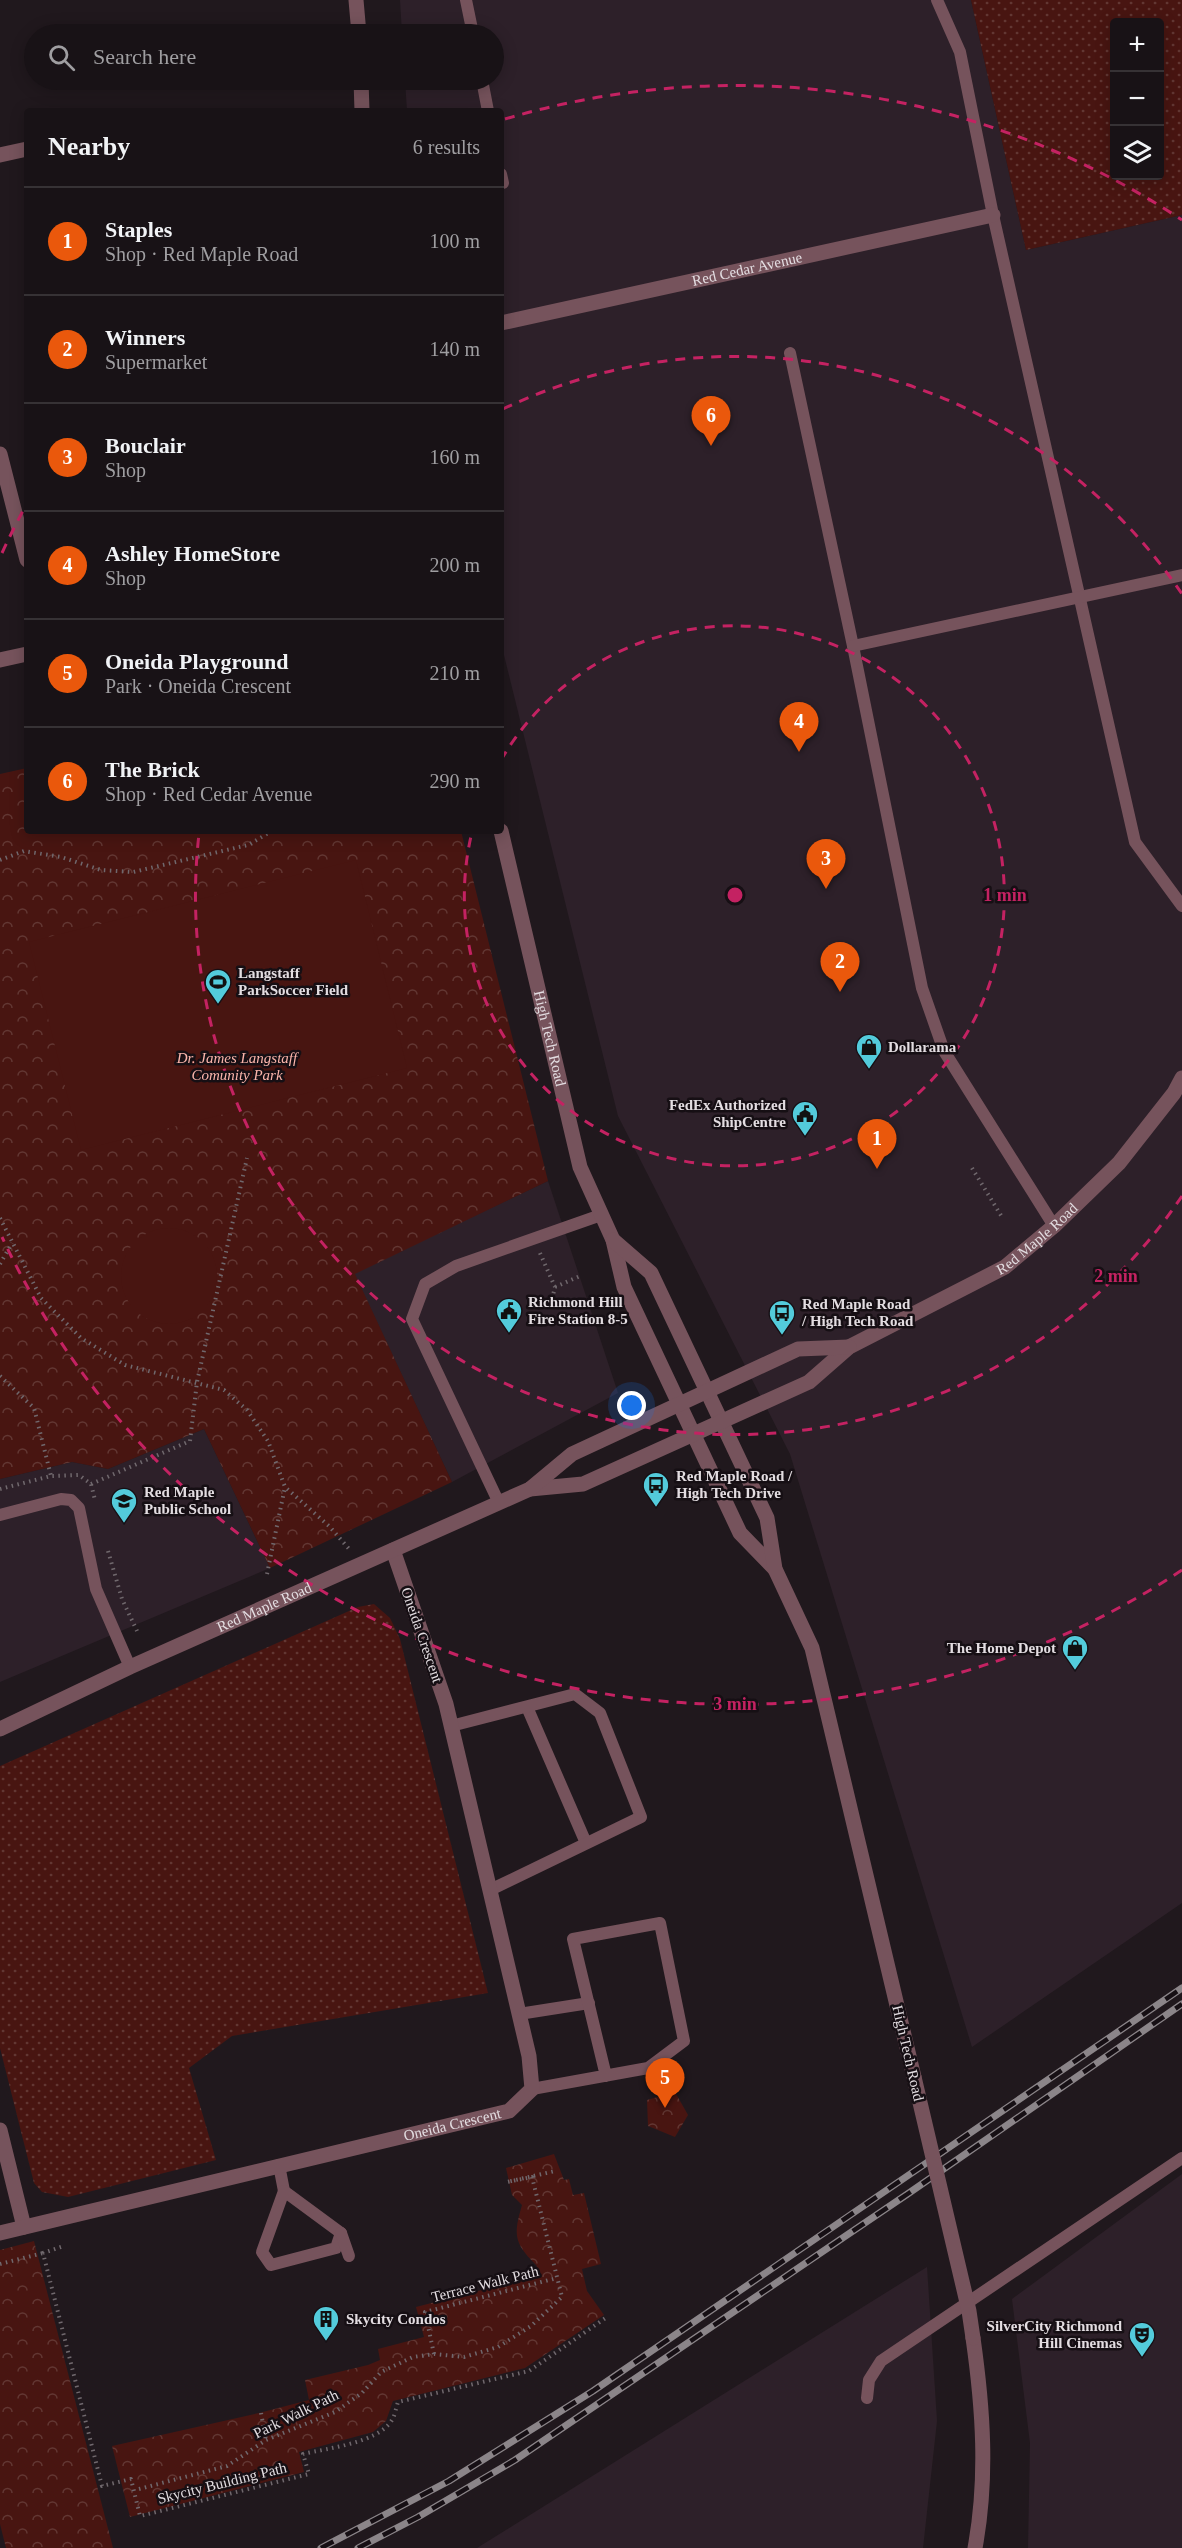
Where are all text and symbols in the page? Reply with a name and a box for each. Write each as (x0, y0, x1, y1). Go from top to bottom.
map controls (1110, 18, 1164, 180)
button: + (1110, 18, 1164, 72)
search box (24, 24, 504, 90)
icon: search (45, 41, 78, 74)
text: Search here (93, 44, 196, 69)
button: − (1110, 72, 1164, 126)
button: layers (1110, 126, 1164, 180)
text: Nearby (48, 132, 130, 161)
text: 6 results (413, 136, 480, 158)
text: Staples (105, 217, 172, 242)
text: 1 (63, 230, 73, 252)
text: 100 m (429, 230, 480, 252)
text: Shop · Red Maple Road (105, 243, 298, 265)
street label: Red Cedar Avenue (691, 249, 804, 289)
text: Winners (105, 325, 185, 350)
text: 2 (63, 338, 73, 360)
text: 140 m (429, 338, 480, 360)
text: Supermarket (105, 351, 207, 373)
pin: 6 (692, 396, 730, 446)
text: Bouclair (105, 433, 186, 458)
text: 3 (63, 446, 73, 468)
text: 160 m (429, 446, 480, 468)
text: Shop (105, 459, 146, 481)
text: Ashley HomeStore (105, 541, 280, 566)
text: 4 (63, 554, 73, 576)
text: 200 m (429, 554, 480, 576)
text: Shop (105, 567, 146, 589)
text: Oneida Playground (105, 649, 289, 674)
text: 5 (63, 662, 73, 684)
text: 210 m (429, 662, 480, 684)
text: Park · Oneida Crescent (105, 675, 291, 697)
pin: 4 (780, 702, 818, 752)
text: The Brick (105, 757, 200, 782)
text: 6 (63, 770, 73, 792)
text: 290 m (429, 770, 480, 792)
text: Shop · Red Cedar Avenue (105, 783, 312, 805)
pin: 3 (806, 840, 846, 889)
centre of rings (725, 885, 745, 905)
text: 1 min (983, 885, 1027, 905)
pin: 2 (820, 942, 860, 992)
place label: Langstaff ParkSoccer Field (238, 965, 349, 998)
sports icon: Langstaff ParkSoccer Field (203, 967, 233, 1005)
street label: High Tech Road (531, 989, 569, 1088)
shop icon: Dollarama (854, 1032, 884, 1070)
place label: Dollarama (888, 1039, 957, 1055)
park label: Dr. James Langstaff Comunity Park (176, 1050, 299, 1083)
place label: FedEx Authorized ShipCentre (669, 1097, 787, 1130)
public building icon: FedEx Authorized ShipCentre (790, 1099, 820, 1137)
pin: 1 (858, 1120, 896, 1169)
street label: Red Maple Road (994, 1200, 1081, 1278)
text: 2 min (1094, 1266, 1138, 1286)
place label: Richmond Hill Fire Station 8-5 (528, 1294, 628, 1327)
public building icon: Richmond Hill Fire Station 8-5 (494, 1296, 524, 1334)
place label: Red Maple Road / High Tech Road (801, 1296, 914, 1329)
bus stop icon: Red Maple Road / High Tech Road (767, 1298, 797, 1336)
your location (617, 1391, 646, 1420)
place label: Red Maple Road / High Tech Drive (676, 1468, 793, 1501)
bus stop icon: Red Maple Road / High Tech Drive (641, 1470, 671, 1508)
place label: Red Maple Public School (144, 1484, 231, 1517)
school or university icon: Red Maple Public School (109, 1486, 139, 1524)
street label: Red Maple Road (215, 1579, 314, 1635)
street label: Oneida Crescent (398, 1585, 446, 1685)
shop icon: The Home Depot (1060, 1633, 1090, 1671)
place label: The Home Depot (947, 1640, 1056, 1656)
text: 3 min (713, 1694, 757, 1714)
street label: High Tech Road (889, 2004, 927, 2103)
pin: 5 (646, 2058, 684, 2108)
street label: Oneida Crescent (402, 2105, 503, 2144)
street label: Terrace Walk Path (430, 2263, 541, 2305)
building icon: Skycity Condos (311, 2304, 341, 2342)
place label: Skycity Condos (346, 2311, 446, 2327)
place label: SilverCity Richmond Hill Cinemas (987, 2318, 1123, 2351)
theatre icon: SilverCity Richmond Hill Cinemas (1127, 2320, 1157, 2358)
street label: Park Walk Path (251, 2386, 342, 2442)
street label: Skycity Building Path (156, 2459, 289, 2507)

